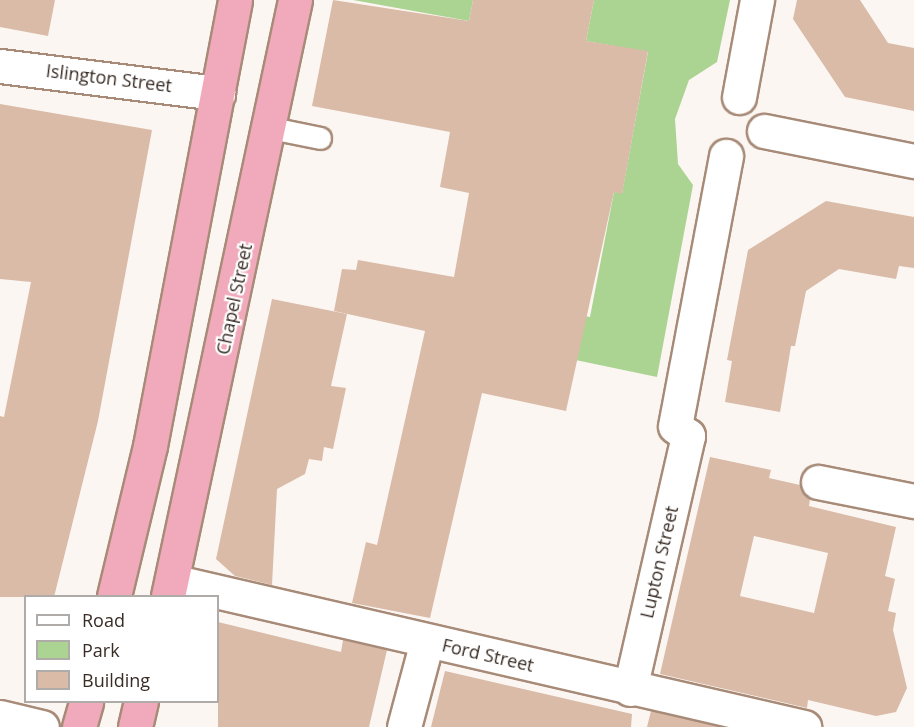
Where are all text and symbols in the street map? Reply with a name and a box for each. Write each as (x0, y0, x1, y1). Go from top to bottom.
street label: Islington Street (45, 60, 173, 96)
street label: Chapel Street (212, 241, 256, 357)
street label: Lupton Street (636, 504, 682, 620)
legend (24, 595, 219, 703)
text: Road (82, 608, 125, 632)
street label: Ford Street (440, 634, 536, 676)
text: Park (82, 638, 120, 662)
text: Building (82, 668, 150, 692)

